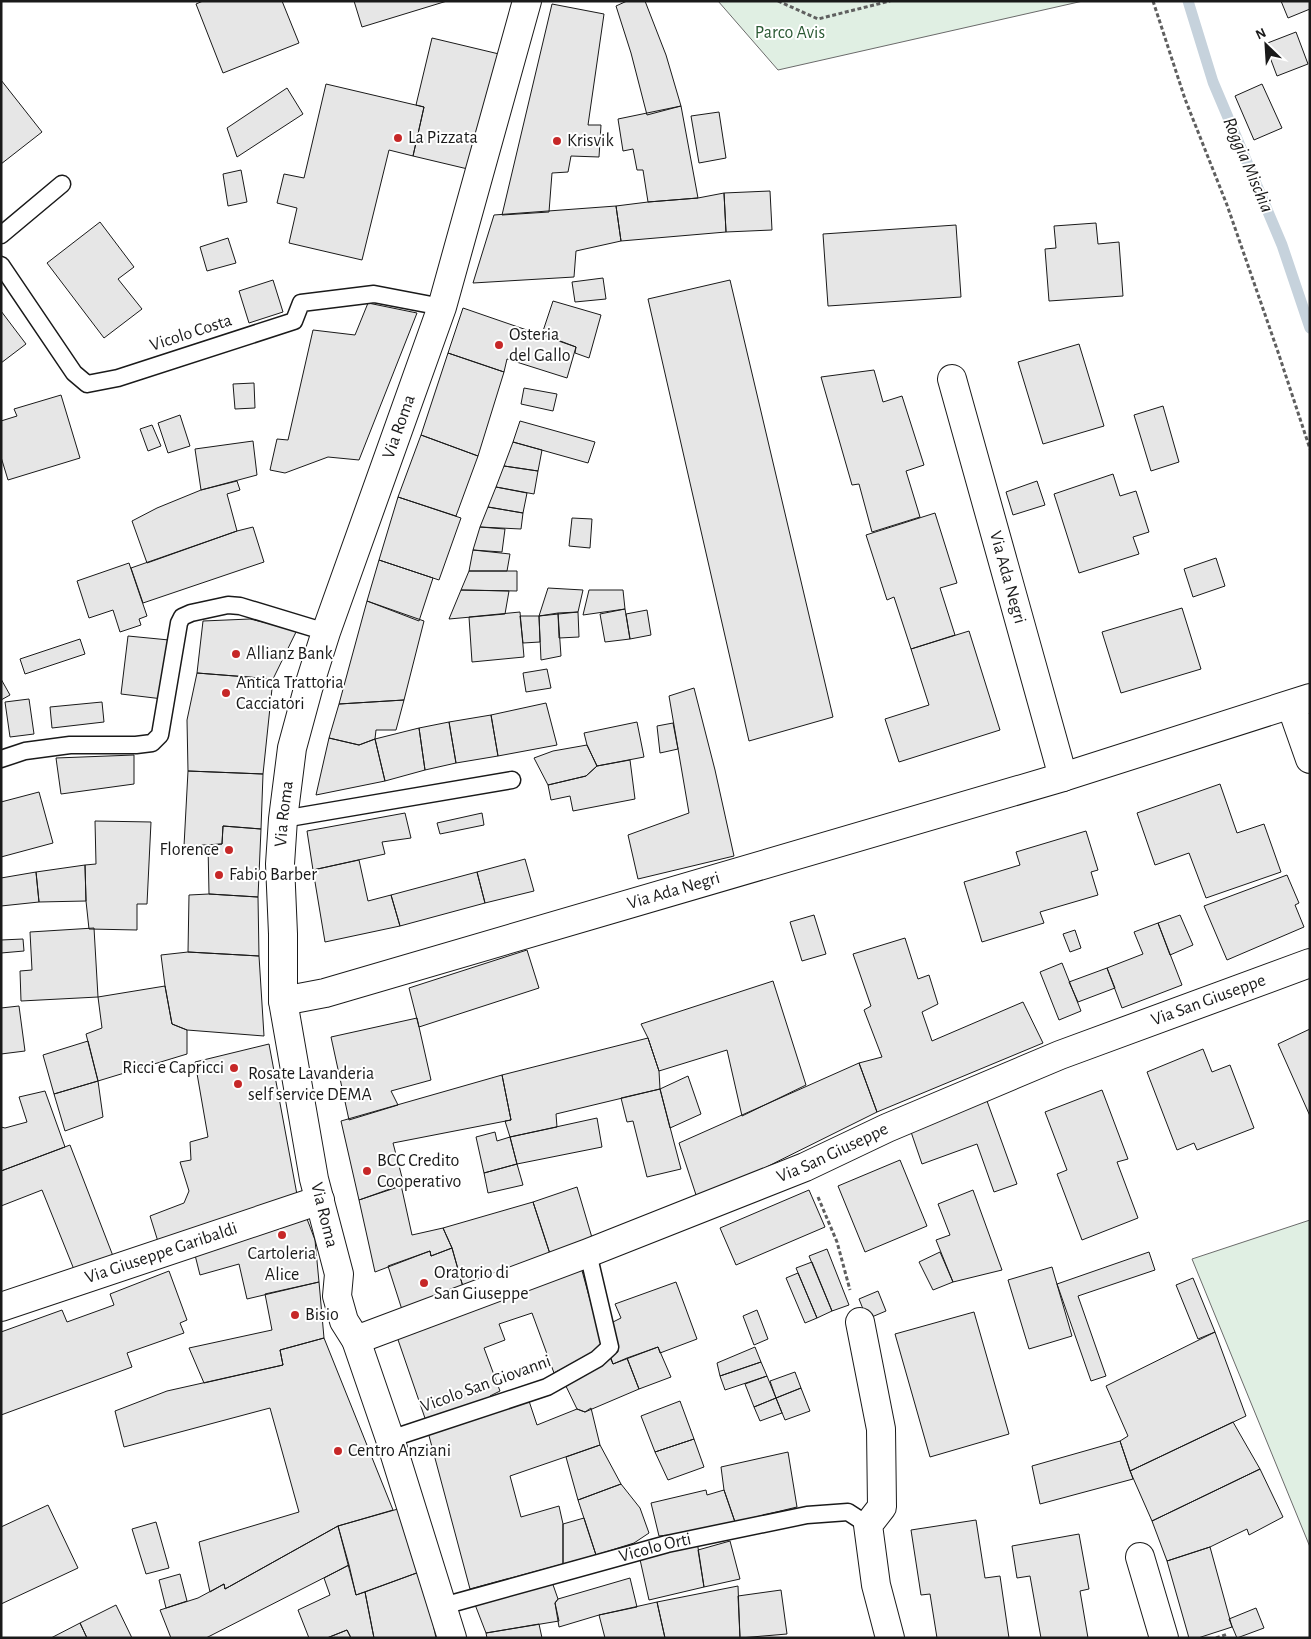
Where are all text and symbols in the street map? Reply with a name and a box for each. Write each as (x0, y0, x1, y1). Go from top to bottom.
north arrow (1241, 20, 1291, 70)
park label: Parco Avis (755, 24, 825, 42)
text: N (1254, 26, 1268, 43)
water label: Roggia Mischia (1219, 115, 1277, 215)
place label: La Pizzata (408, 129, 478, 147)
marker: La Pizzata (392, 132, 404, 144)
place label: Krisvik (567, 132, 614, 150)
marker: Krisvik (551, 135, 563, 147)
street label: Vicolo Costa (148, 311, 234, 355)
place label: Osteria del Gallo (509, 326, 571, 365)
marker: Osteria del Gallo (493, 339, 505, 351)
street label: Via Roma (380, 392, 419, 461)
street label: Via Ada Negri (986, 529, 1029, 626)
place label: Allianz Bank (246, 645, 334, 663)
marker: Allianz Bank (230, 648, 242, 660)
place label: Antica Trattoria Cacciatori (236, 674, 344, 713)
marker: Antica Trattoria Cacciatori (220, 687, 232, 699)
street label: Via Roma (272, 780, 297, 848)
place label: Florence (159, 841, 219, 859)
marker: Florence (223, 844, 235, 856)
place label: Fabio Barber (229, 866, 317, 884)
marker: Fabio Barber (213, 869, 225, 881)
street label: Via Ada Negri (625, 869, 722, 913)
street label: Via San Giuseppe (1149, 971, 1268, 1030)
place label: Ricci e Capricci (122, 1059, 224, 1077)
marker: Ricci e Capricci (228, 1062, 240, 1074)
place label: Rosate Lavanderia self service DEMA (248, 1065, 374, 1104)
marker: Rosate Lavanderia self service DEMA (232, 1078, 244, 1090)
street label: Via San Giuseppe (774, 1120, 891, 1186)
place label: BCC Credito Cooperativo (377, 1152, 462, 1191)
marker: BCC Credito Cooperativo (361, 1165, 373, 1177)
street label: Via Roma (307, 1181, 341, 1249)
street label: Via Giuseppe Garibaldi (83, 1219, 240, 1287)
marker: Cartoleria Alice (276, 1229, 288, 1241)
place label: Cartoleria Alice (248, 1245, 316, 1284)
place label: Oratorio di San Giuseppe (434, 1264, 528, 1303)
marker: Oratorio di San Giuseppe (418, 1277, 430, 1289)
place label: Bisio (305, 1306, 339, 1324)
marker: Bisio (289, 1309, 301, 1321)
street label: Vicolo San Giovanni (419, 1352, 553, 1416)
place label: Centro Anziani (348, 1442, 451, 1460)
marker: Centro Anziani (332, 1445, 344, 1457)
street label: Vicolo Orti (617, 1530, 693, 1566)

